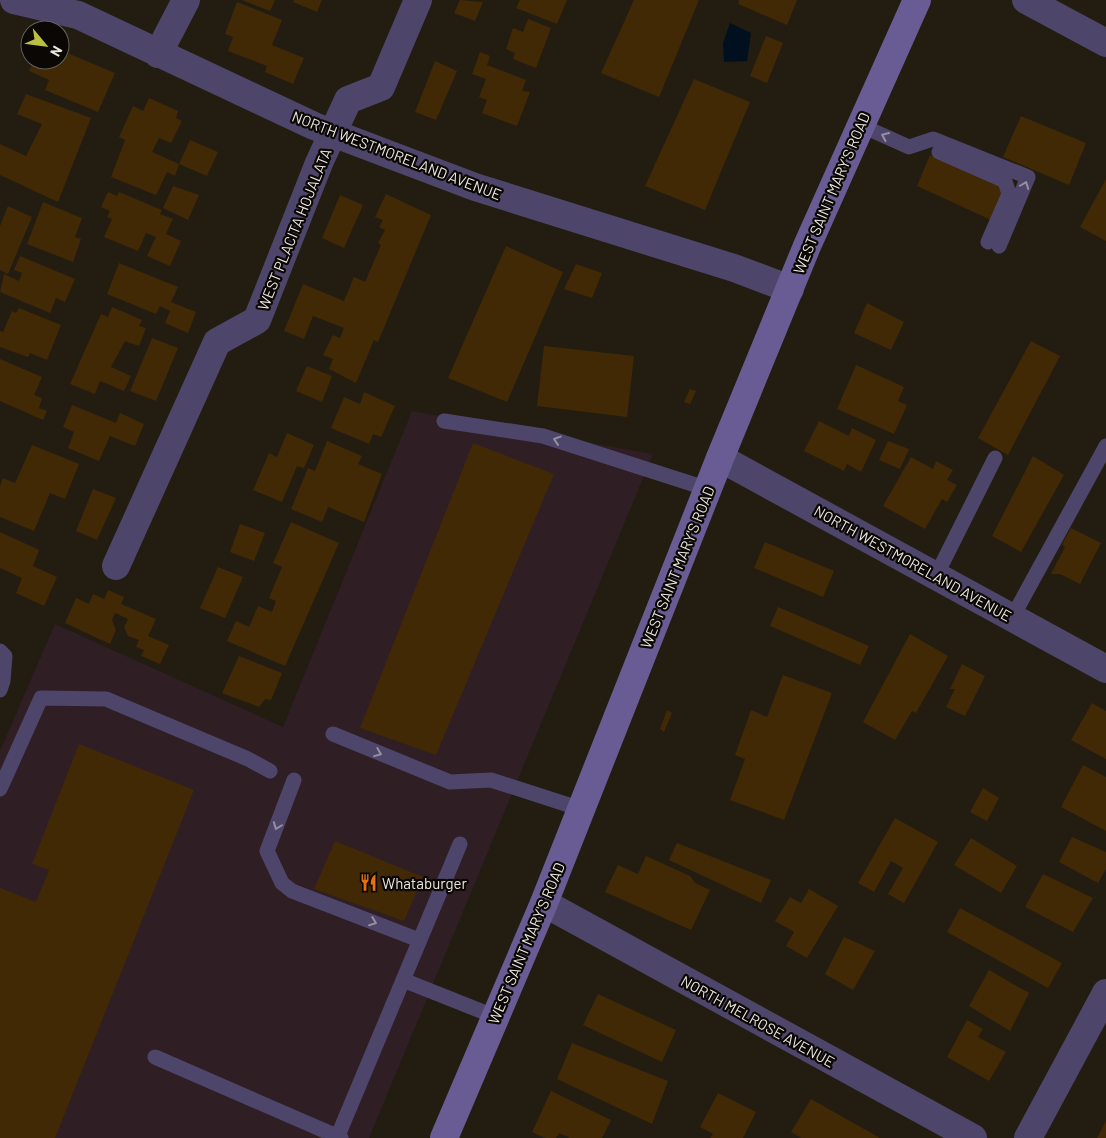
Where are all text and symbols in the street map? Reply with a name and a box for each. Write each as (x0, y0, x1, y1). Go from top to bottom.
north arrow (20, 20, 70, 70)
text: N (47, 43, 66, 60)
street label: NORTH WESTMORELAND AVENUE (290, 107, 504, 203)
street label: WEST SAINT MARY'S ROAD (789, 110, 873, 276)
one-way arrow (881, 132, 890, 143)
street label: WEST PLACITA HOJALATA (253, 145, 335, 313)
one-way arrow (1019, 181, 1029, 190)
one-way arrow (553, 436, 562, 446)
street label: WEST SAINT MARY'S ROAD (636, 483, 718, 651)
street label: NORTH WESTMORELAND AVENUE (811, 501, 1015, 625)
one-way arrow (374, 747, 382, 757)
one-way arrow (272, 821, 283, 830)
street label: WEST SAINT MARY'S ROAD (484, 860, 568, 1026)
restaurant icon: Whataburger (358, 873, 378, 893)
place label: Whataburger (382, 874, 468, 892)
one-way arrow (369, 916, 377, 926)
street label: NORTH MELROSE AVENUE (678, 971, 838, 1071)

